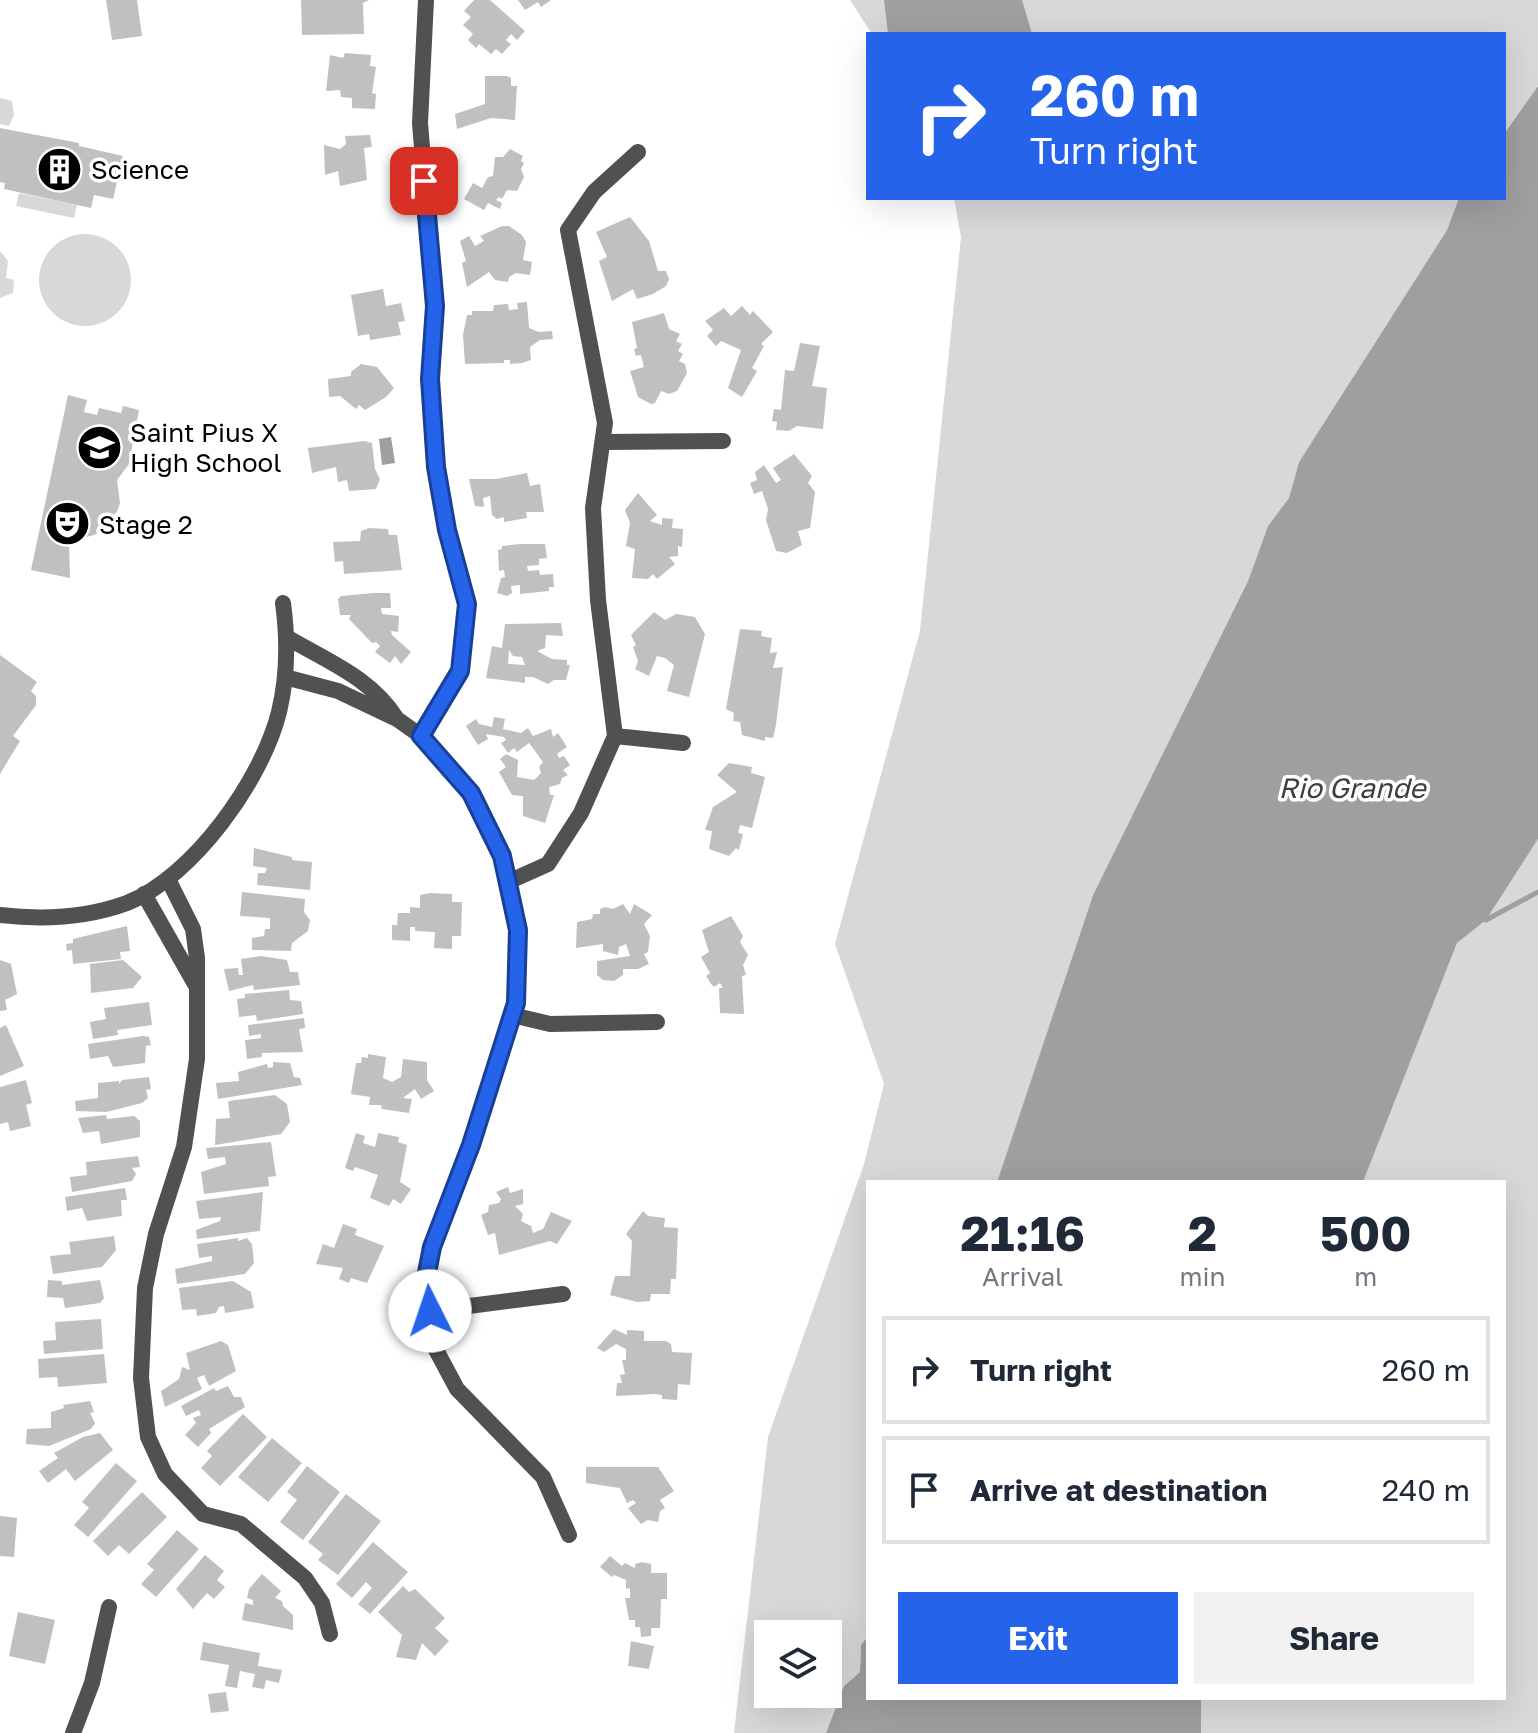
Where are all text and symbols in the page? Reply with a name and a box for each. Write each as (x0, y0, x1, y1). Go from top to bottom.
text: 260 m (1030, 61, 1199, 128)
icon: right (898, 64, 1002, 168)
text: Turn right (1030, 129, 1198, 172)
building icon: Science (36, 145, 84, 193)
pin (390, 147, 458, 215)
place label: Science (91, 154, 189, 185)
icon: arrive (402, 159, 446, 203)
place label: Saint Pius X High School (130, 417, 282, 478)
school or university icon: Saint Pius X High School (75, 423, 123, 471)
theatre icon: Stage 2 (44, 500, 92, 548)
place label: Stage 2 (99, 509, 193, 540)
water label: Rio Grande (1278, 771, 1427, 804)
text: 21:16 (960, 1204, 1085, 1262)
text: 2 (1188, 1204, 1217, 1262)
text: 500 (1320, 1204, 1412, 1262)
text: Arrival (982, 1261, 1063, 1292)
text: min (1179, 1261, 1225, 1292)
text: m (1354, 1261, 1377, 1292)
position arrow (388, 1269, 472, 1353)
icon: right (902, 1348, 946, 1392)
text: Turn right (970, 1352, 1112, 1388)
text: 260 m (1382, 1352, 1470, 1388)
icon: arrive (902, 1468, 946, 1512)
text: Arrive at destination (970, 1472, 1267, 1508)
text: 240 m (1382, 1472, 1470, 1508)
button: Exit (898, 1592, 1178, 1684)
button: Share (1194, 1592, 1474, 1684)
map controls (754, 1620, 842, 1708)
button: layers (754, 1620, 842, 1708)

